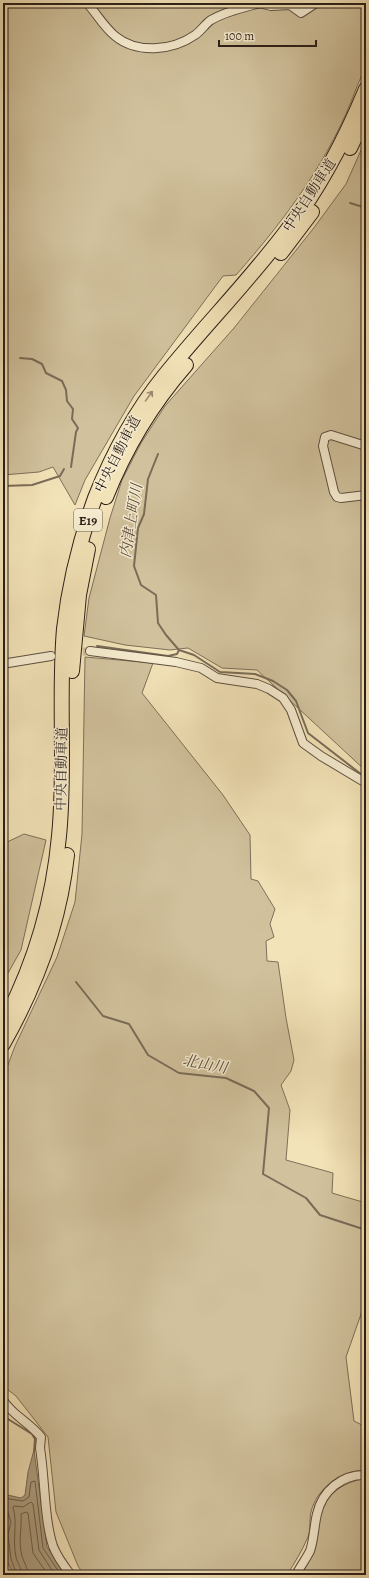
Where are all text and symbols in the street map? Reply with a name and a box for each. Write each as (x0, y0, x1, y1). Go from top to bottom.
scale bar (219, 22, 316, 48)
text: 100 m (225, 28, 254, 44)
street label: 中央自動車道 (279, 155, 340, 236)
one-way arrow (145, 391, 153, 402)
street label: 中央自動車道 (90, 412, 145, 496)
water label: 内津上町川 (115, 480, 147, 560)
road number: E19 (74, 509, 102, 531)
street label: 中央自動車道 (51, 727, 72, 811)
water label: 北山川 (181, 1050, 231, 1078)

